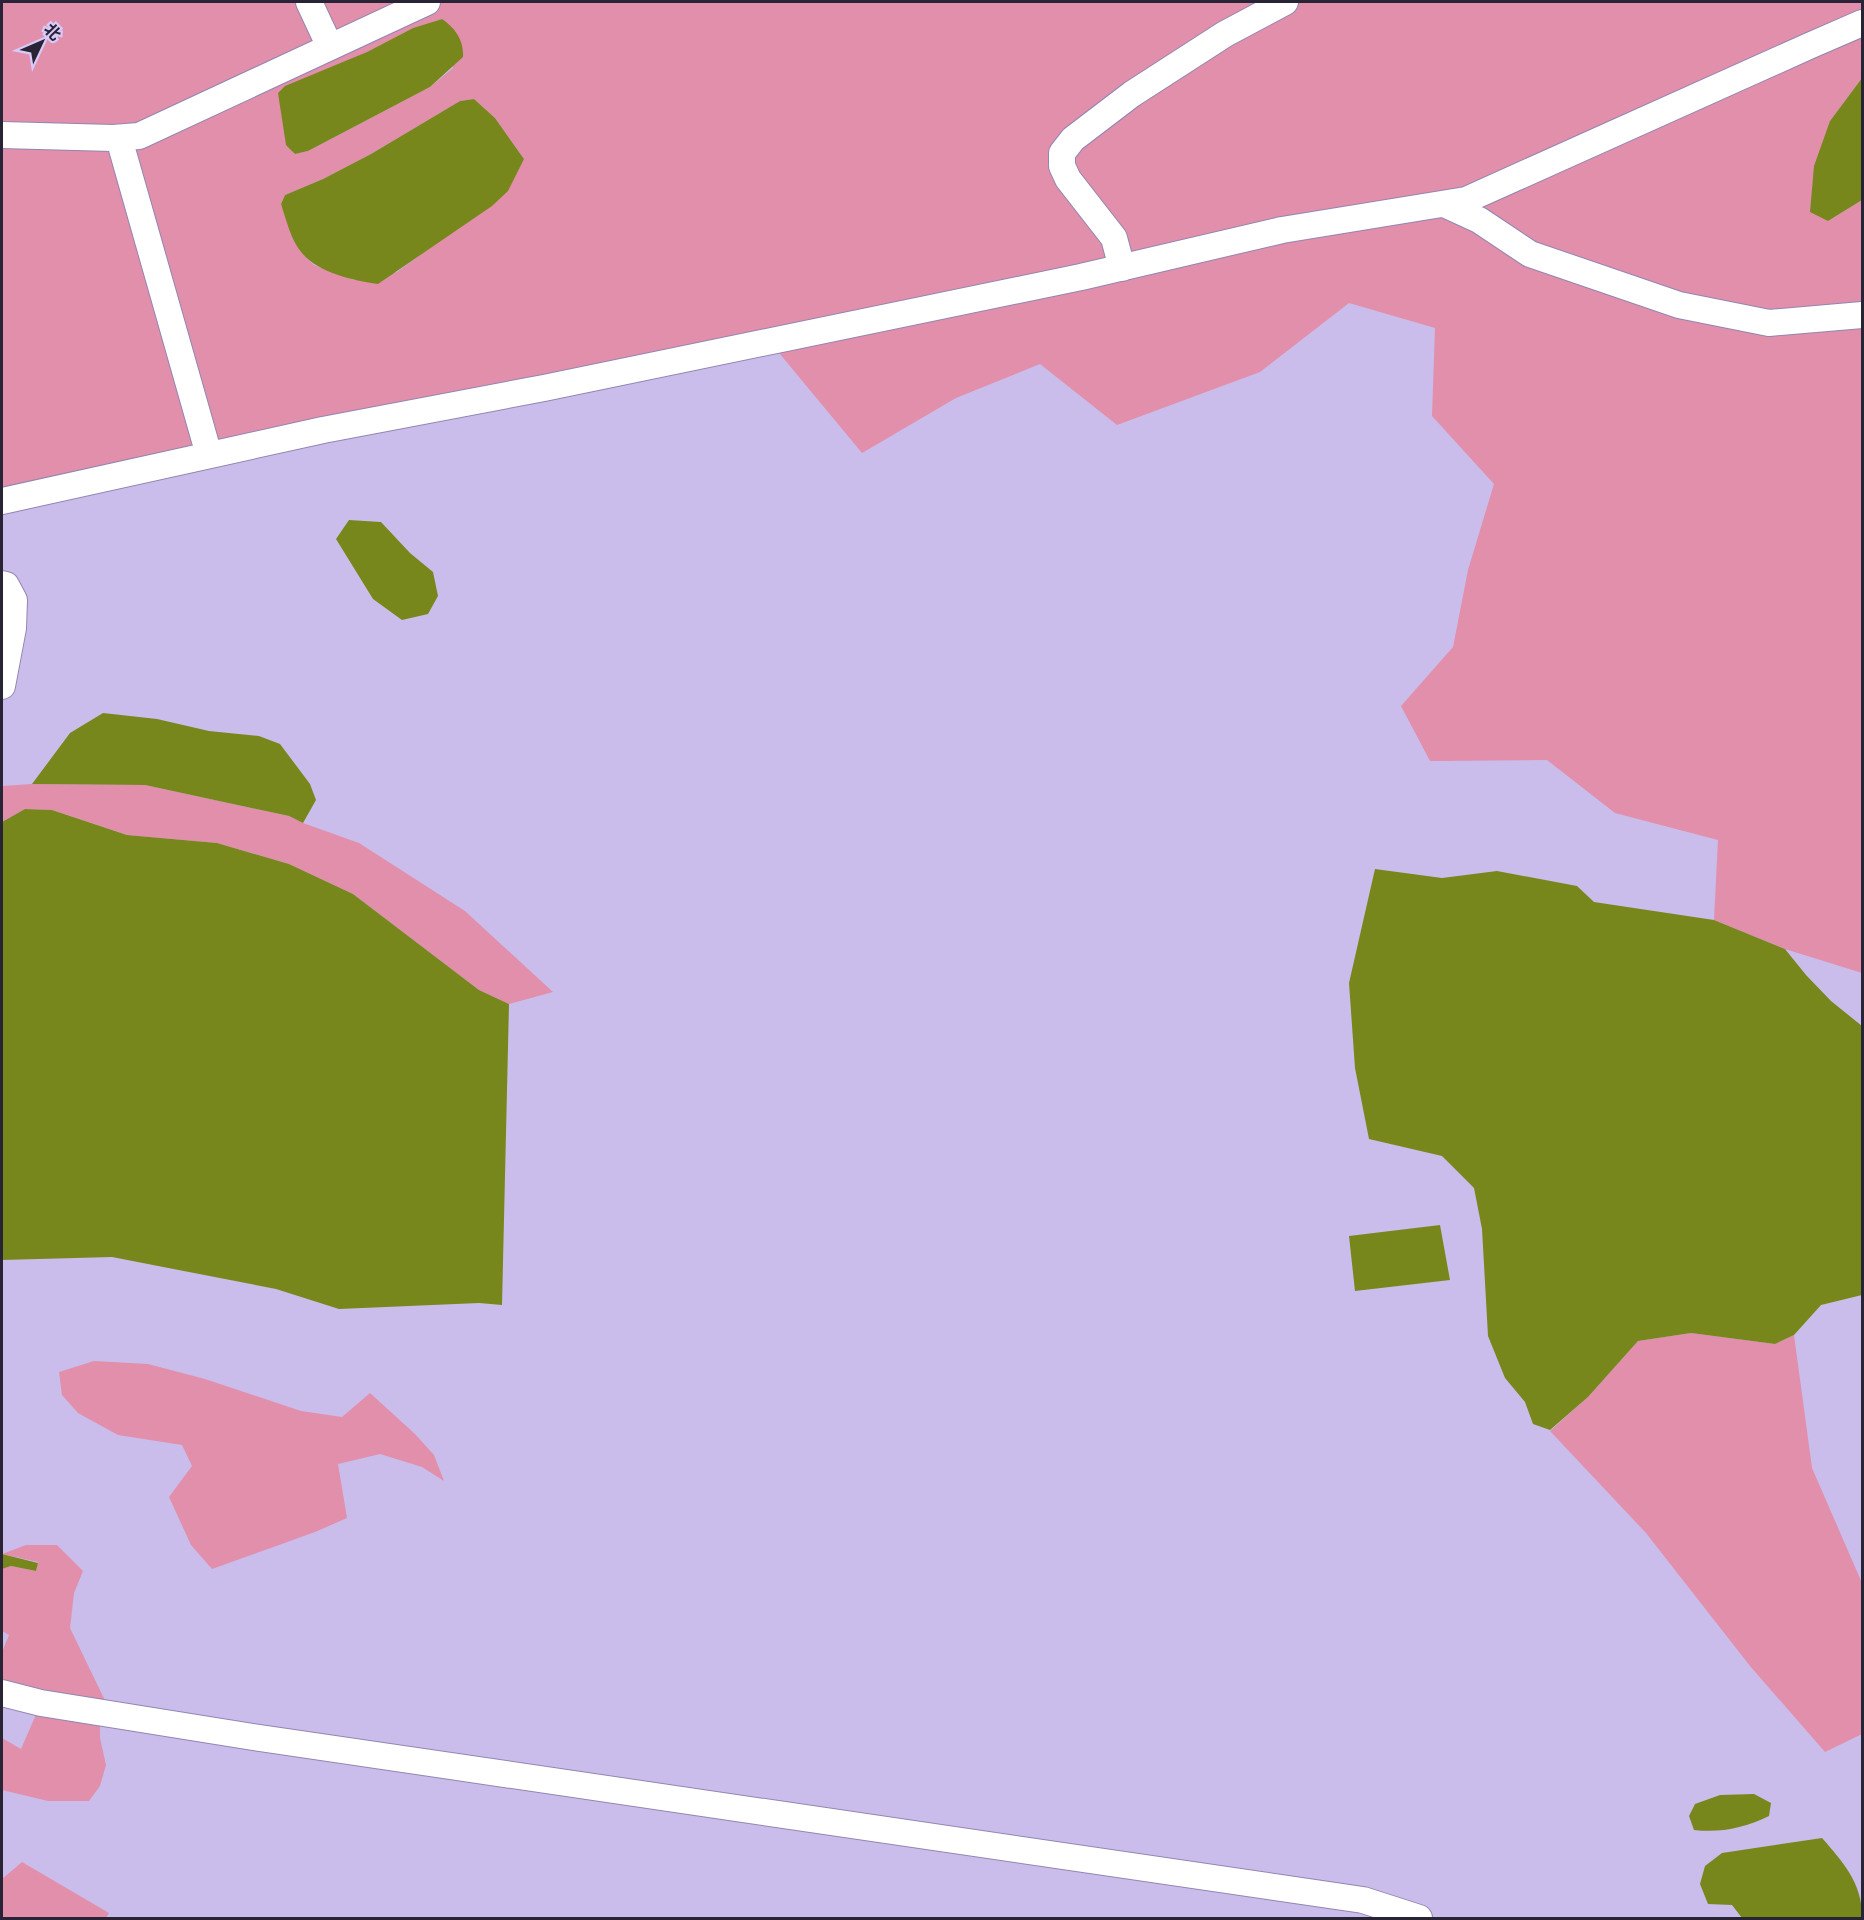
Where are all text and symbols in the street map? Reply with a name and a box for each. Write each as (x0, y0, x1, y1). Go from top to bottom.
north arrow (12, 12, 72, 72)
text: 北 (40, 18, 66, 44)

